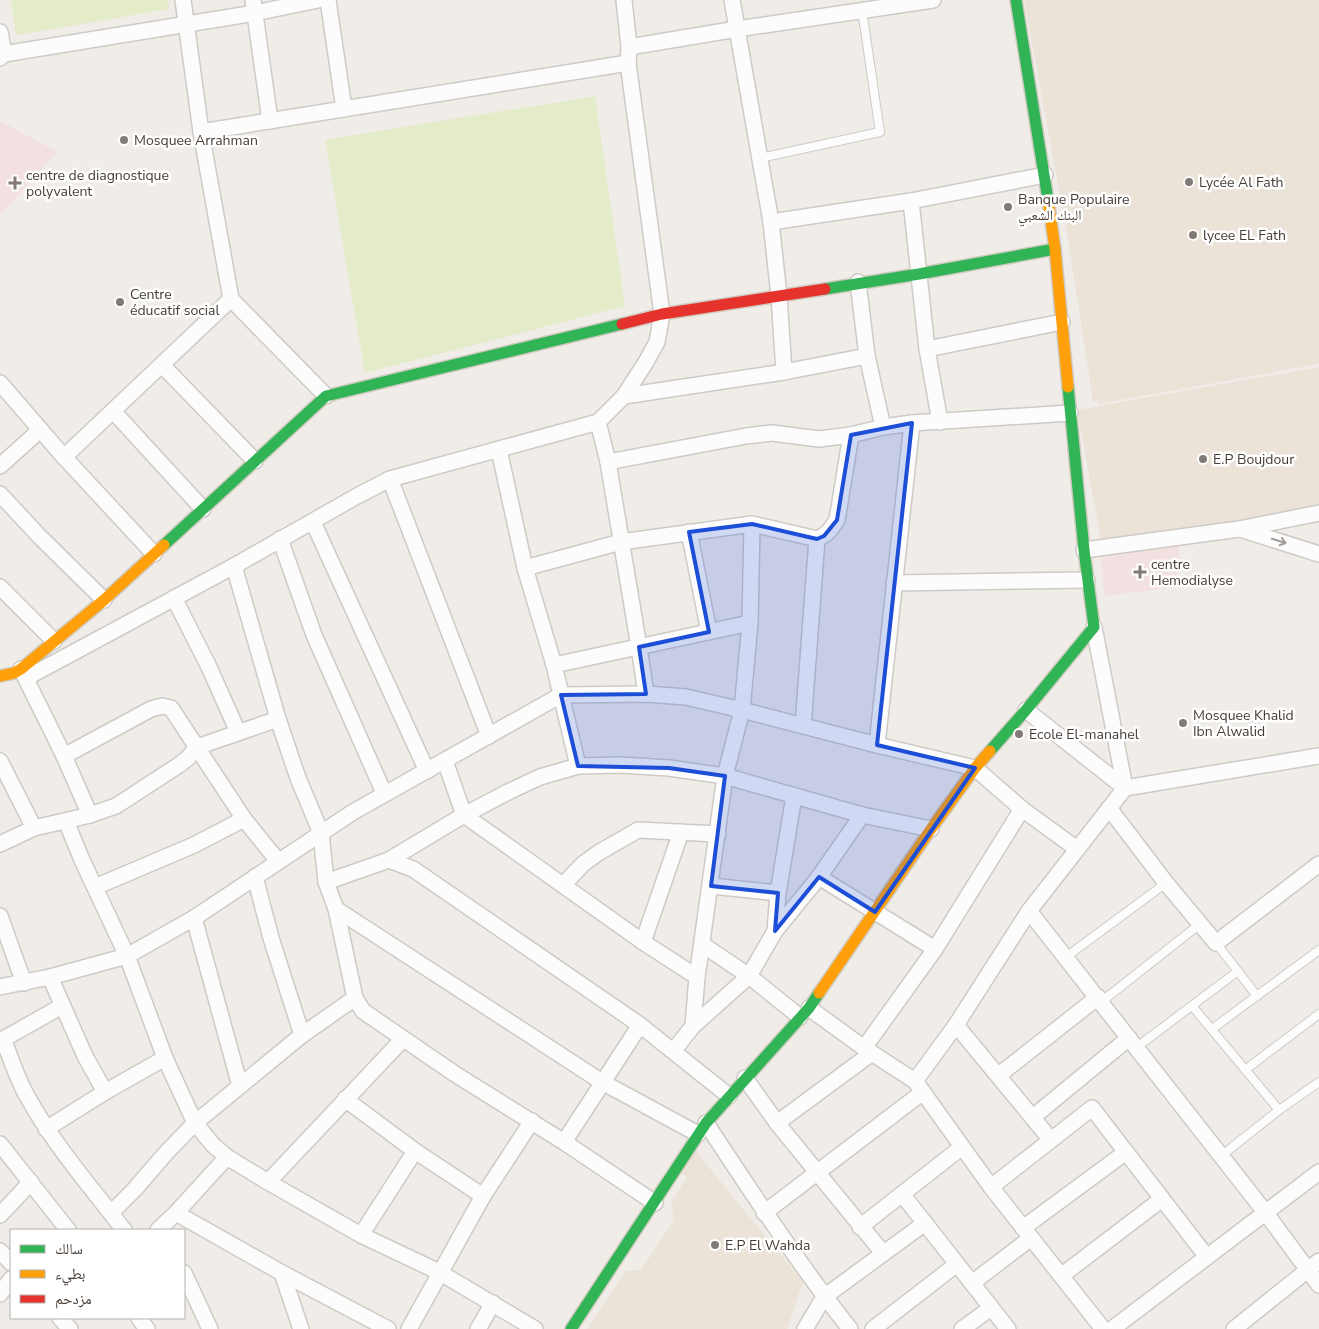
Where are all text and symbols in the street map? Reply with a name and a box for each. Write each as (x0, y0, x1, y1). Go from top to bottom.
place label: Mosquee Arrahman (134, 131, 258, 150)
marker: Mosquee Arrahman (118, 134, 130, 146)
place label: centre de diagnostique polyvalent (26, 166, 169, 201)
place label: Lycée Al Fath (1199, 173, 1284, 192)
marker: centre de diagnostique polyvalent (8, 176, 22, 190)
marker: Lycée Al Fath (1183, 176, 1195, 188)
place label: Banque Populaire البنك الشعبي (1018, 190, 1129, 226)
marker: Banque Populaire البنك الشعبي (1002, 201, 1014, 213)
place label: lycee EL Fath (1203, 226, 1286, 245)
marker: lycee EL Fath (1187, 229, 1199, 241)
place label: Centre éducatif social (130, 285, 220, 320)
marker: Centre éducatif social (114, 296, 126, 308)
place label: E.P Boujdour (1213, 450, 1294, 469)
marker: E.P Boujdour (1197, 453, 1209, 465)
one-way arrow (1270, 537, 1286, 547)
place label: centre Hemodialyse (1151, 555, 1233, 590)
marker: centre Hemodialyse (1133, 565, 1147, 579)
place label: Mosquee Khalid Ibn Alwalid (1193, 706, 1294, 741)
marker: Mosquee Khalid Ibn Alwalid (1177, 717, 1189, 729)
place label: Ecole El-manahel (1029, 725, 1140, 744)
marker: Ecole El-manahel (1013, 728, 1025, 740)
legend (10, 1229, 185, 1319)
place label: E.P El Wahda (725, 1236, 810, 1255)
text: سالك (55, 1239, 83, 1259)
marker: E.P El Wahda (709, 1239, 721, 1251)
text: بطيء (55, 1264, 85, 1286)
text: مزدحم (55, 1289, 92, 1309)

